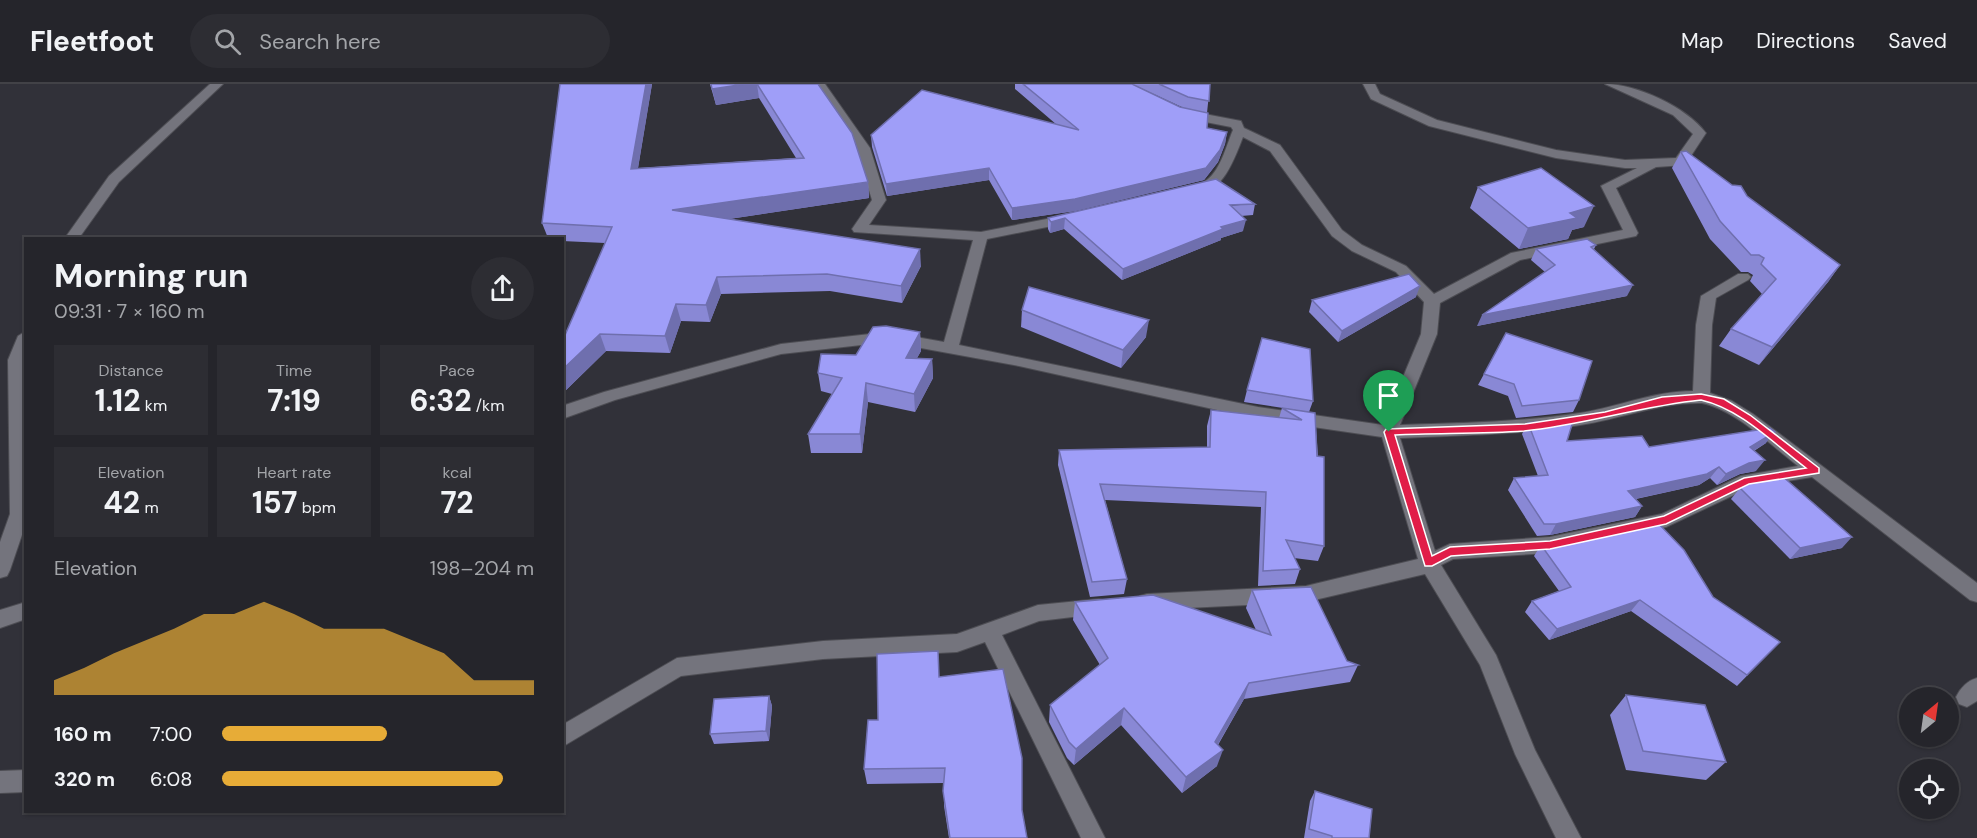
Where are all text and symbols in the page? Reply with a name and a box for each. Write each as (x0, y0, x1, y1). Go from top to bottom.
search box (190, 14, 610, 68)
text: Fleetfoot (30, 23, 154, 60)
icon: search (211, 25, 244, 58)
text: Search here (259, 27, 381, 56)
text: Map (1681, 27, 1723, 55)
text: Directions (1756, 27, 1855, 55)
text: Saved (1888, 27, 1947, 55)
text: Morning run (54, 254, 248, 297)
button: share (471, 257, 534, 320)
text: 09:31 · 7 × 160 m (54, 298, 205, 324)
text: Distance (99, 360, 163, 381)
text: Time (276, 360, 312, 381)
text: Pace (439, 360, 475, 381)
pin (1363, 370, 1414, 432)
icon: arrive (1372, 379, 1405, 412)
text: 1.12 (95, 381, 141, 420)
text: 7:19 (267, 381, 321, 420)
text: 6:32 (410, 381, 472, 420)
text: km (141, 395, 167, 416)
text: /km (472, 395, 504, 416)
text: Elevation (98, 462, 164, 483)
text: Heart rate (257, 462, 331, 483)
text: kcal (443, 462, 471, 483)
text: 42 (103, 483, 140, 522)
text: 157 (252, 483, 297, 522)
text: 72 (440, 483, 474, 522)
text: m (140, 497, 159, 518)
text: bpm (297, 497, 336, 518)
text: Elevation (54, 555, 137, 581)
text: 198–204 m (430, 555, 534, 581)
north arrow (1899, 687, 1959, 747)
map controls (1899, 687, 1959, 819)
text: 160 m (54, 721, 112, 747)
text: 7:00 (150, 721, 192, 747)
button: locate (1899, 759, 1959, 819)
text: 320 m (54, 766, 115, 792)
text: 6:08 (150, 766, 192, 792)

